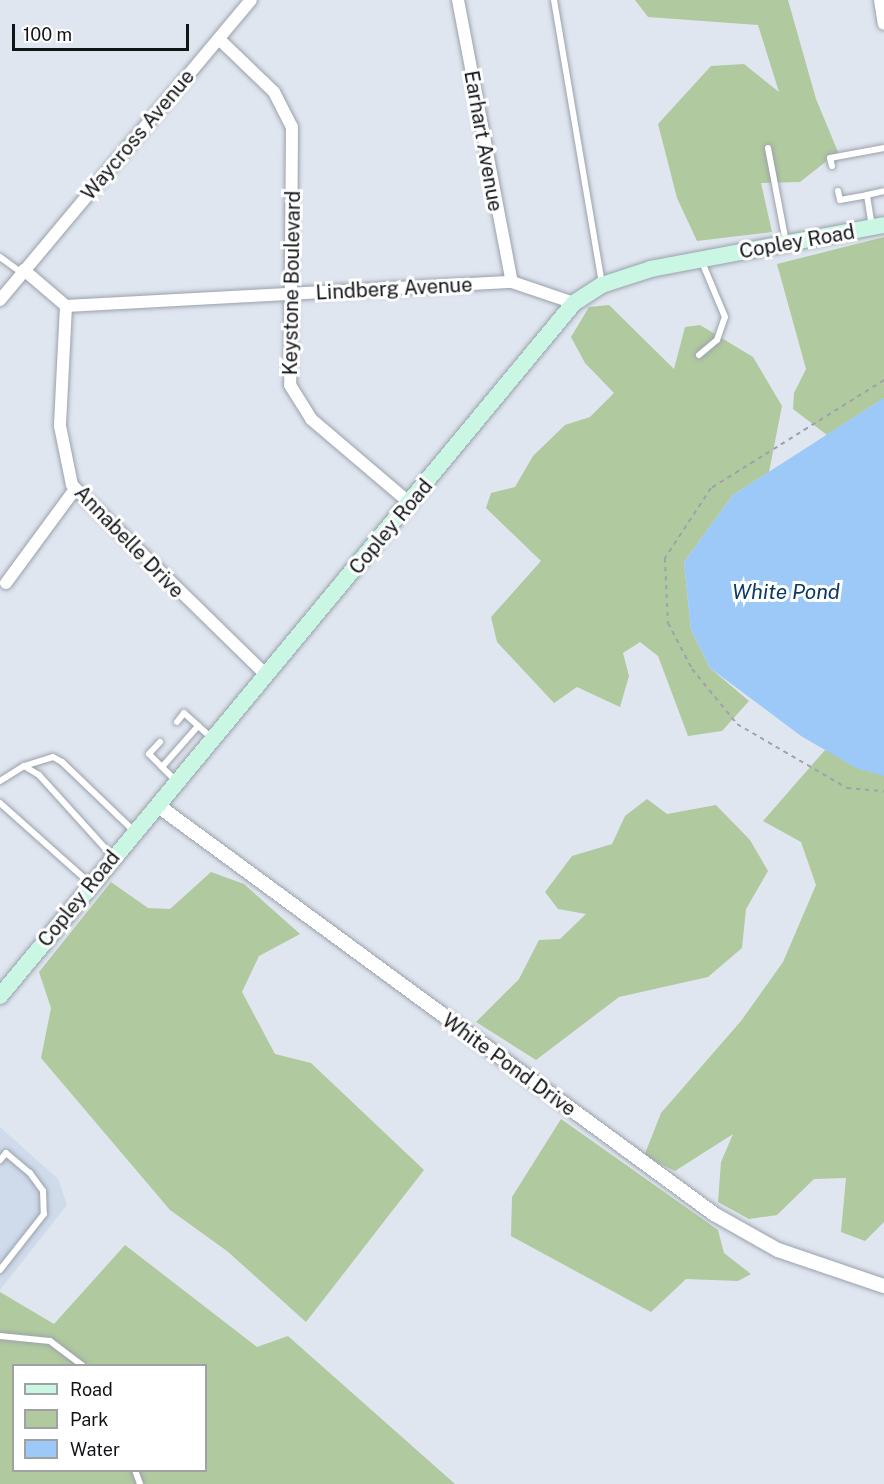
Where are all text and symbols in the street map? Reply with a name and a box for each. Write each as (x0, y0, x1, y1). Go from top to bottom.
scale bar (15, 12, 192, 50)
text: 100 m (23, 24, 72, 45)
street label: Waycross Avenue (76, 65, 200, 205)
street label: Earhart Avenue (459, 69, 507, 213)
street label: Keystone Boulevard (278, 190, 306, 376)
street label: Copley Road (737, 220, 857, 264)
street label: Lindberg Avenue (315, 273, 473, 305)
street label: Copley Road (344, 475, 438, 579)
street label: Annabelle Drive (69, 481, 189, 603)
water label: White Pond (732, 579, 840, 605)
street label: Copley Road (33, 846, 125, 952)
street label: White Pond Drive (438, 1008, 580, 1122)
legend (12, 1364, 207, 1472)
text: Road (70, 1379, 113, 1400)
text: Park (70, 1409, 108, 1430)
text: Water (70, 1439, 120, 1460)

